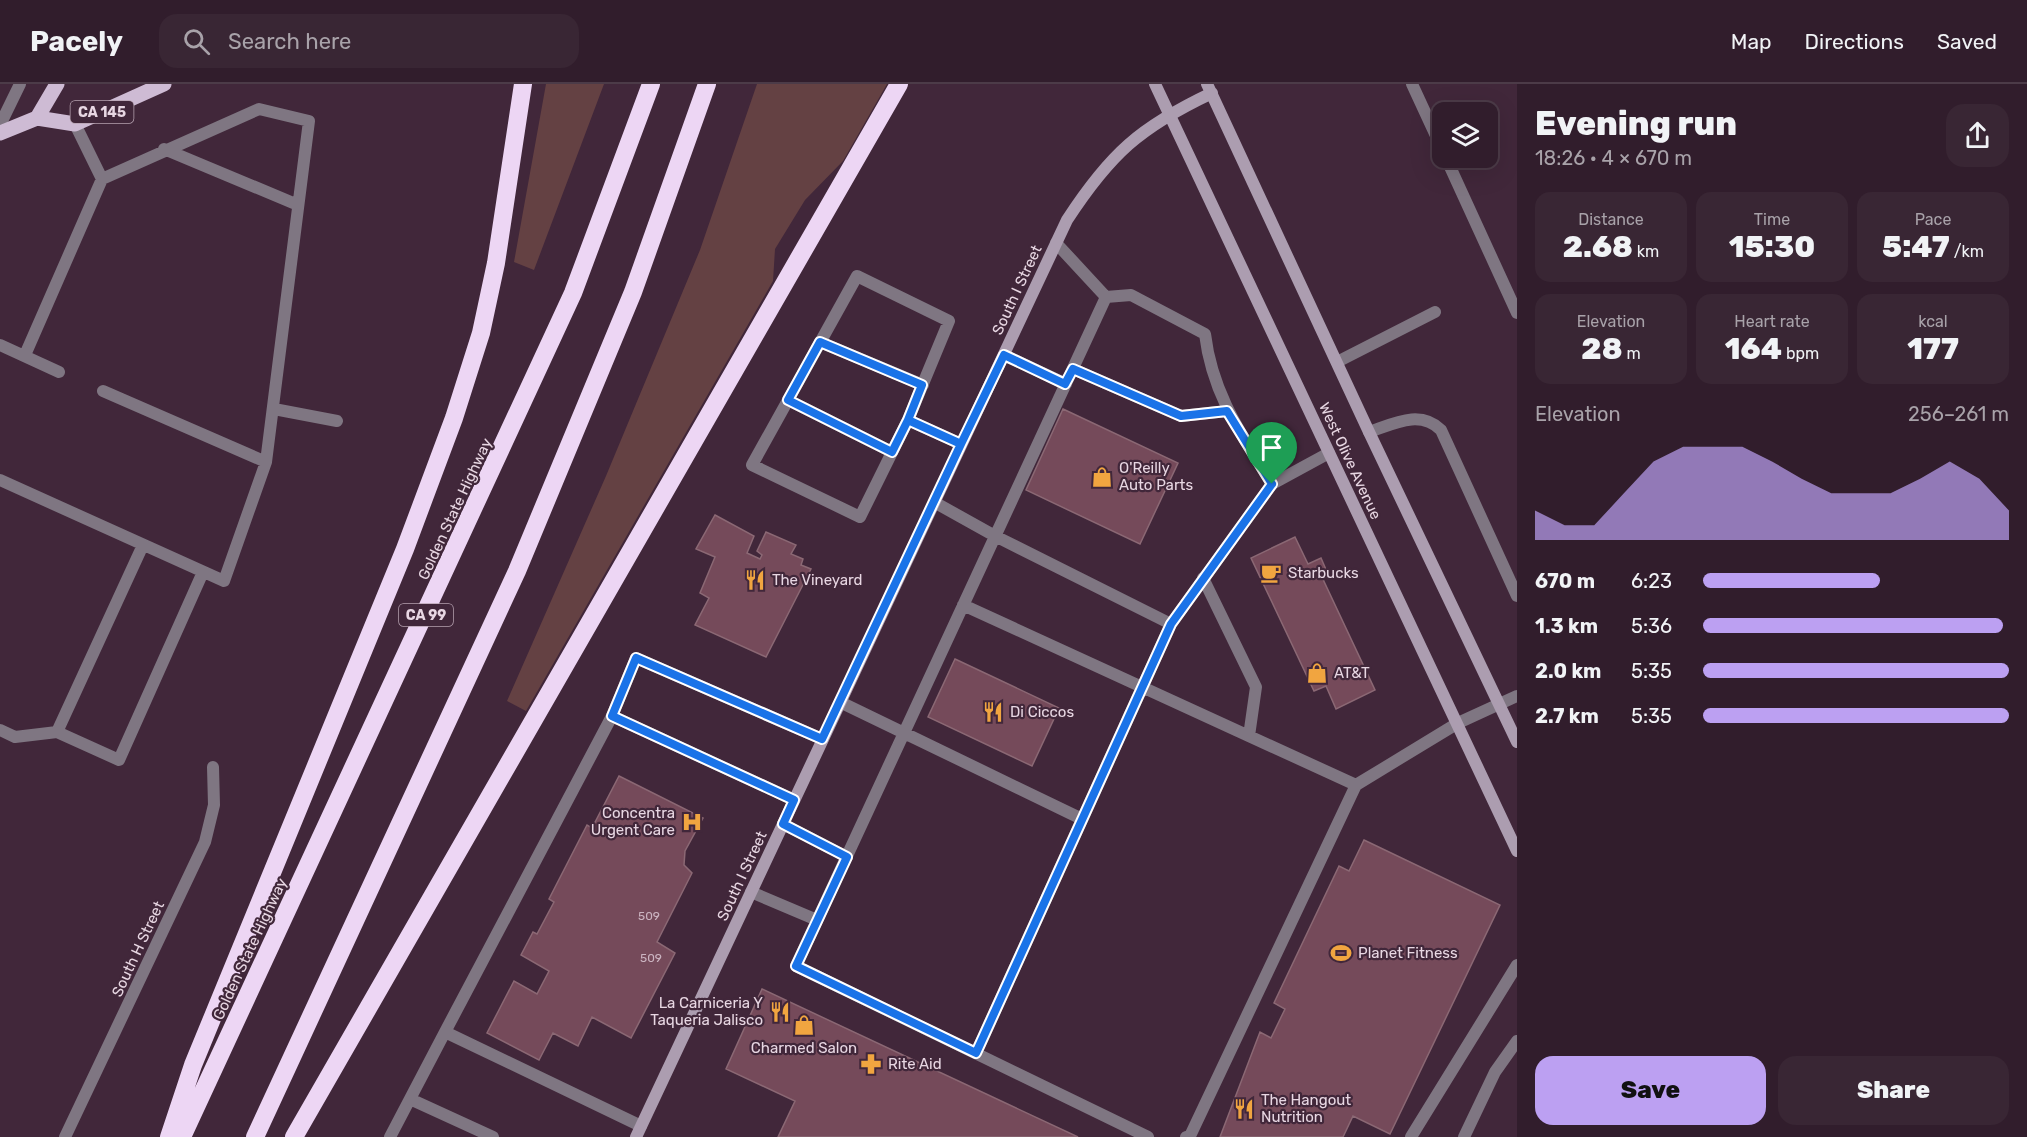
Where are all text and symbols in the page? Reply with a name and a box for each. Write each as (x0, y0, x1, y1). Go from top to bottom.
search box (159, 14, 579, 68)
text: Pacely (30, 25, 123, 58)
icon: search (180, 25, 213, 58)
text: Search here (228, 28, 351, 55)
text: Map (1731, 29, 1772, 54)
text: Directions (1805, 29, 1904, 54)
text: Saved (1937, 29, 1997, 54)
road number: CA 145 (70, 101, 134, 123)
map controls (1432, 102, 1498, 168)
button: layers (1432, 102, 1498, 168)
text: Evening run (1535, 104, 1737, 143)
button: share (1946, 104, 2009, 167)
text: 18:26 · 4 × 670 m (1535, 146, 1692, 170)
text: Distance (1578, 210, 1644, 229)
text: Time (1754, 210, 1790, 229)
text: Pace (1915, 210, 1951, 229)
text: 2.68 (1563, 229, 1633, 265)
text: 15:30 (1729, 229, 1815, 265)
text: 5:47 (1882, 229, 1950, 265)
street label: South I Street (988, 242, 1046, 338)
text: km (1633, 242, 1659, 261)
text: /km (1950, 242, 1984, 261)
text: Elevation (1577, 312, 1645, 331)
text: Heart rate (1734, 312, 1810, 331)
text: kcal (1918, 312, 1948, 331)
text: 28 (1581, 331, 1622, 367)
text: 164 (1725, 331, 1782, 367)
text: 177 (1907, 331, 1959, 367)
text: m (1622, 344, 1641, 363)
text: bpm (1782, 344, 1819, 363)
street label: West Olive Avenue (1315, 400, 1385, 522)
text: Elevation (1535, 402, 1621, 426)
text: 256–261 m (1908, 402, 2009, 426)
pin (1246, 422, 1297, 484)
icon: arrive (1255, 431, 1288, 464)
street label: Golden State Highway (414, 435, 496, 583)
place label: O'Reilly Auto Parts (1119, 459, 1193, 494)
shop icon: O'Reilly Auto Parts (1090, 465, 1114, 489)
cafe icon: Starbucks (1259, 561, 1283, 585)
place label: Starbucks (1288, 564, 1359, 582)
restaurant icon: The Vineyard (743, 568, 767, 592)
text: 670 m (1535, 569, 1595, 593)
text: 6:23 (1631, 569, 1672, 593)
place label: The Vineyard (772, 571, 863, 589)
road number: CA 99 (399, 604, 453, 626)
text: 1.3 km (1535, 614, 1598, 638)
text: 5:36 (1631, 614, 1672, 638)
text: 2.0 km (1535, 659, 1601, 683)
text: 5:35 (1631, 659, 1672, 683)
shop icon: AT&T (1305, 661, 1329, 685)
place label: AT&T (1334, 664, 1370, 682)
restaurant icon: Di Ciccos (981, 700, 1005, 724)
place label: Di Ciccos (1010, 703, 1074, 721)
text: 2.7 km (1535, 704, 1599, 728)
text: 5:35 (1631, 704, 1672, 728)
place label: Concentra Urgent Care (591, 804, 675, 839)
hospital icon: Concentra Urgent Care (680, 810, 704, 834)
street label: South I Street (713, 828, 771, 924)
street label: Golden State Highway (209, 875, 291, 1023)
street label: South H Street (108, 898, 168, 1000)
house number: 509 (638, 909, 660, 923)
sports icon: Planet Fitness (1329, 941, 1353, 965)
place label: Planet Fitness (1358, 944, 1458, 962)
house number: 509 (640, 951, 662, 965)
place label: La Carniceria Y Taqueria Jalisco (650, 994, 763, 1029)
restaurant icon: La Carniceria Y Taqueria Jalisco (768, 1000, 792, 1024)
shop icon: Charmed Salon (792, 1013, 816, 1037)
place label: Charmed Salon (751, 1039, 857, 1057)
pharmacy icon: Rite Aid (859, 1052, 883, 1076)
place label: Rite Aid (888, 1055, 942, 1073)
button: Save (1535, 1056, 1766, 1125)
button: Share (1778, 1056, 2009, 1125)
place label: The Hangout Nutrition (1261, 1091, 1351, 1126)
restaurant icon: The Hangout Nutrition (1232, 1097, 1256, 1121)

